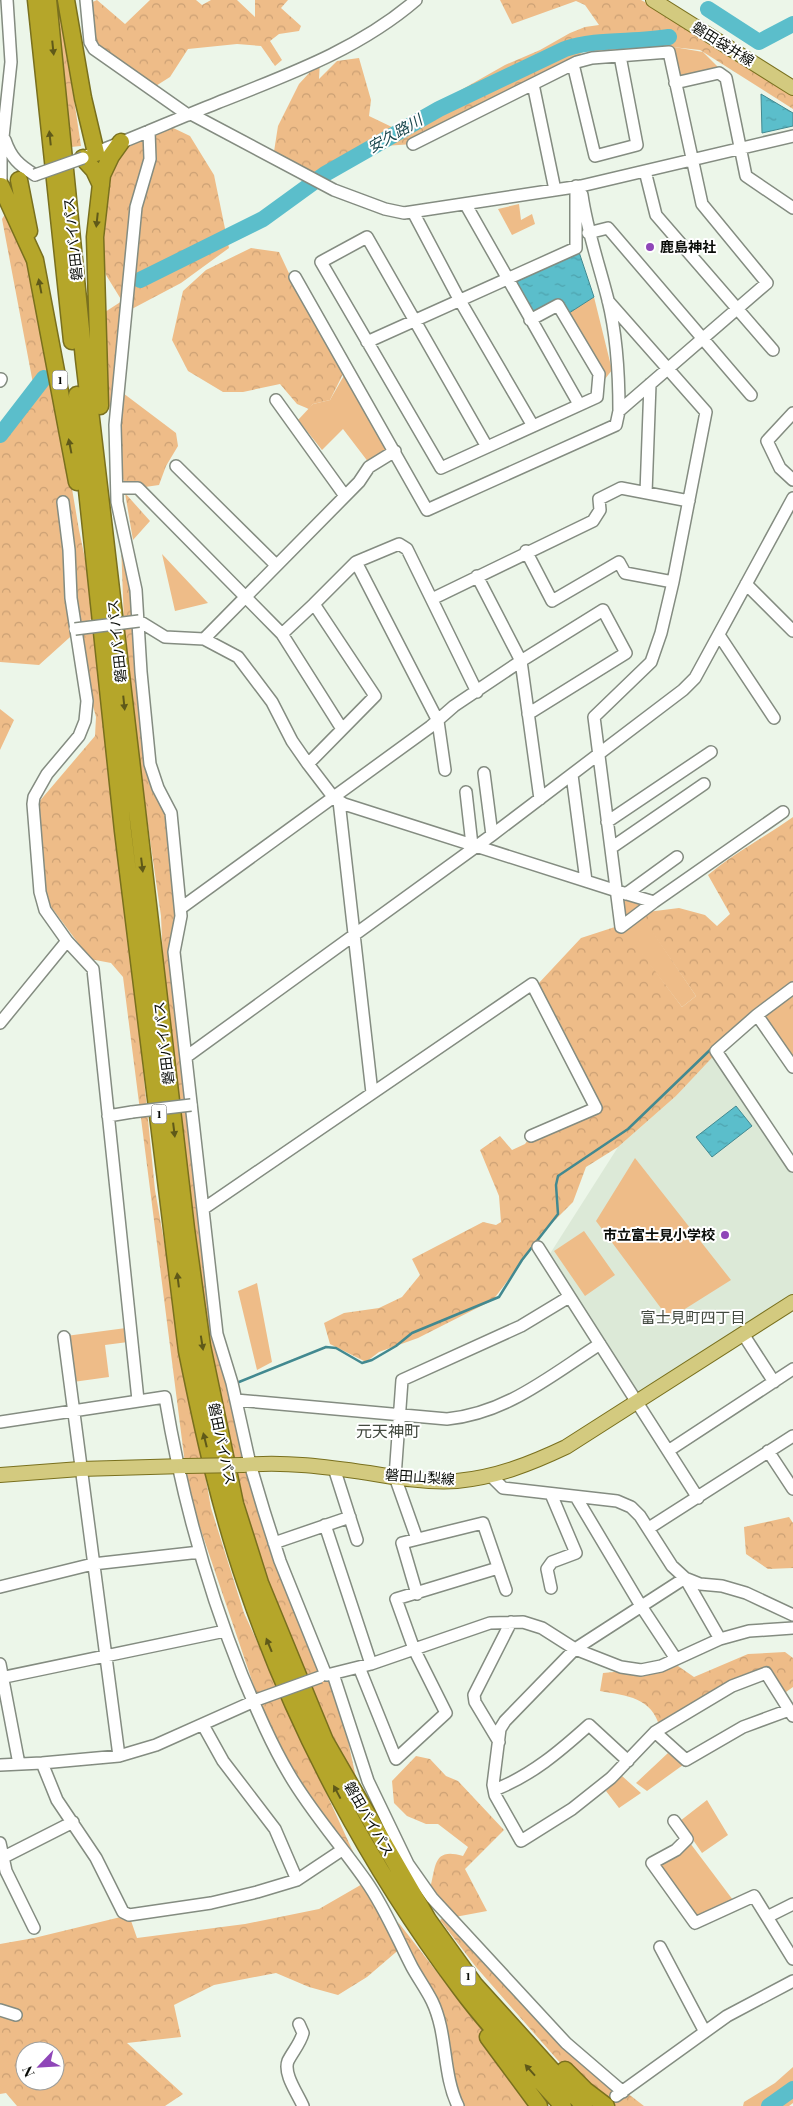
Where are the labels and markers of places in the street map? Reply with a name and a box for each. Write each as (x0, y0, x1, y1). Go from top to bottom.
place label: 鹿島神社 (660, 237, 716, 256)
marker: 鹿島神社 (644, 241, 656, 253)
place label: 市立富士見小学校 (603, 1225, 715, 1244)
marker: 市立富士見小学校 (719, 1229, 731, 1241)

